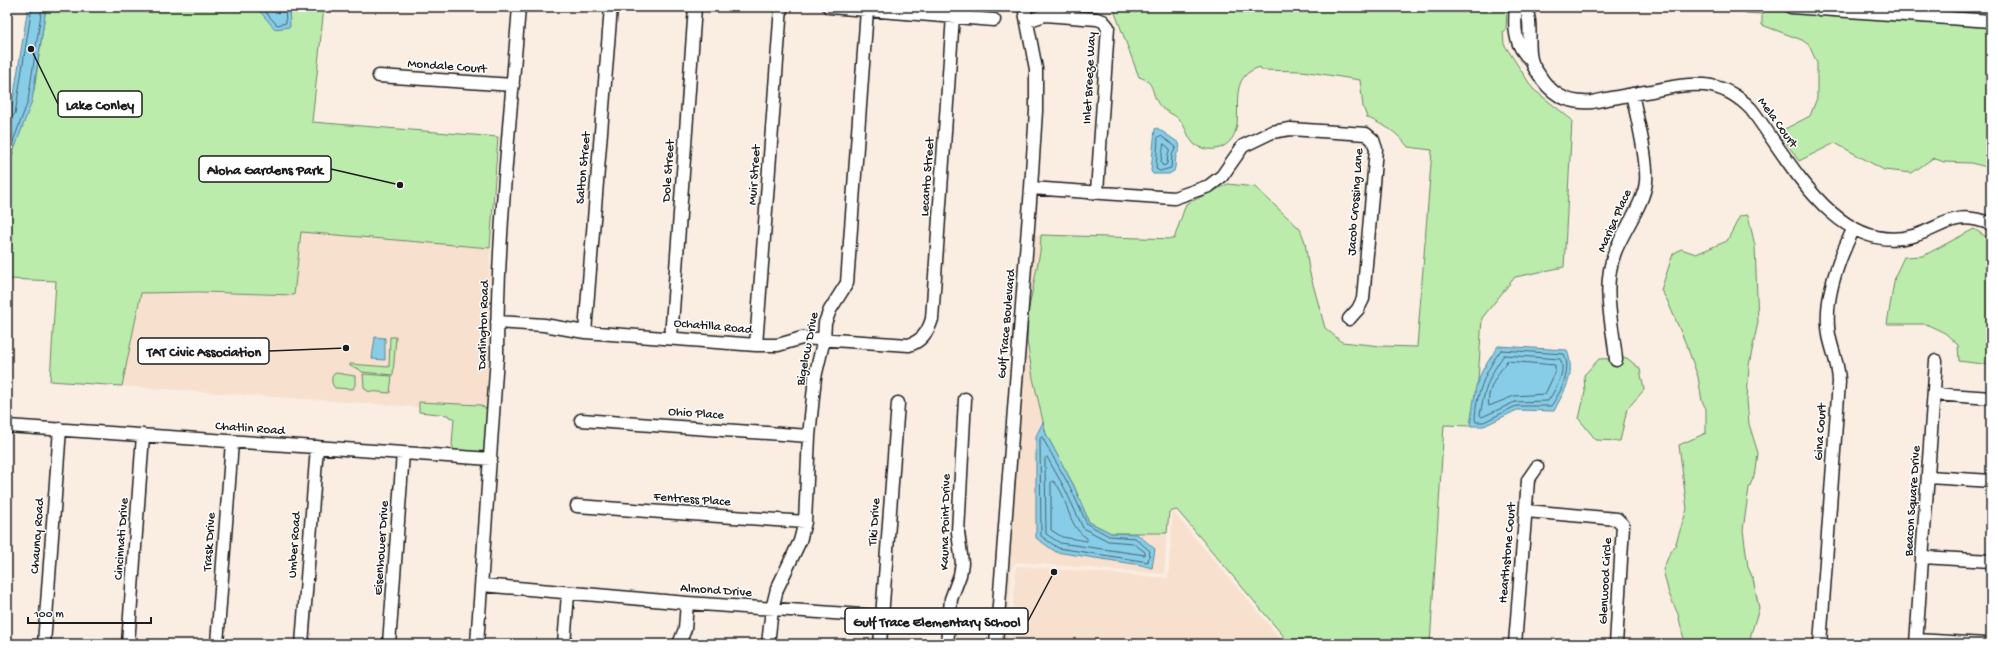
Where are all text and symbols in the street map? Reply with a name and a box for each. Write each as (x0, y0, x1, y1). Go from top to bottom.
street label: Inlet Breeze Way (1080, 31, 1100, 124)
street label: Mondale Court (407, 57, 489, 77)
callout: Lake Conley (58, 91, 142, 117)
street label: Mela Court (1754, 95, 1801, 153)
text: Lake Conley (66, 98, 134, 115)
street label: Salton Street (573, 130, 595, 205)
street label: Lecanto Street (918, 135, 938, 217)
street label: Dole Street (659, 138, 679, 204)
street label: Muir Street (745, 143, 765, 206)
street label: Jacob Crossing Lane (1345, 148, 1367, 256)
callout: Aloha Gardens Park (199, 156, 331, 182)
text: Aloha Gardens Park (206, 163, 325, 180)
street label: Marisa Place (1594, 187, 1636, 255)
street label: Gulf Trace Boulevard (995, 267, 1019, 379)
street label: Darlington Road (475, 279, 493, 371)
street label: Bigelow Drive (793, 311, 823, 388)
street label: Ochatilla Road (673, 316, 754, 338)
callout: TAT Civic Association (138, 338, 269, 364)
text: TAT Civic Association (146, 345, 262, 362)
street label: Gina Court (1812, 401, 1831, 461)
street label: Ohio Place (668, 405, 725, 423)
street label: Chatlin Road (215, 419, 287, 439)
street label: Beacon Square Drive (1902, 445, 1924, 558)
street label: Kauna Point Drive (938, 473, 954, 570)
street label: Fentress Place (652, 490, 731, 510)
street label: Chauncy Road (28, 496, 48, 574)
street label: Cincinnati Drive (112, 497, 132, 581)
street label: Tiki Drive (866, 497, 884, 547)
street label: Eisenhower Drive (371, 500, 393, 596)
street label: Hearthstone Court (1496, 500, 1520, 604)
street label: Umber Road (285, 510, 305, 579)
street label: Trask Drive (200, 512, 220, 573)
street label: Glenwood Circle (1596, 537, 1616, 625)
street label: Almond Drive (680, 581, 753, 601)
scale bar (28, 599, 151, 625)
text: 100 m (33, 608, 64, 622)
callout: Gulf Trace Elementary School (845, 608, 1028, 634)
text: Gulf Trace Elementary School (853, 615, 1021, 632)

